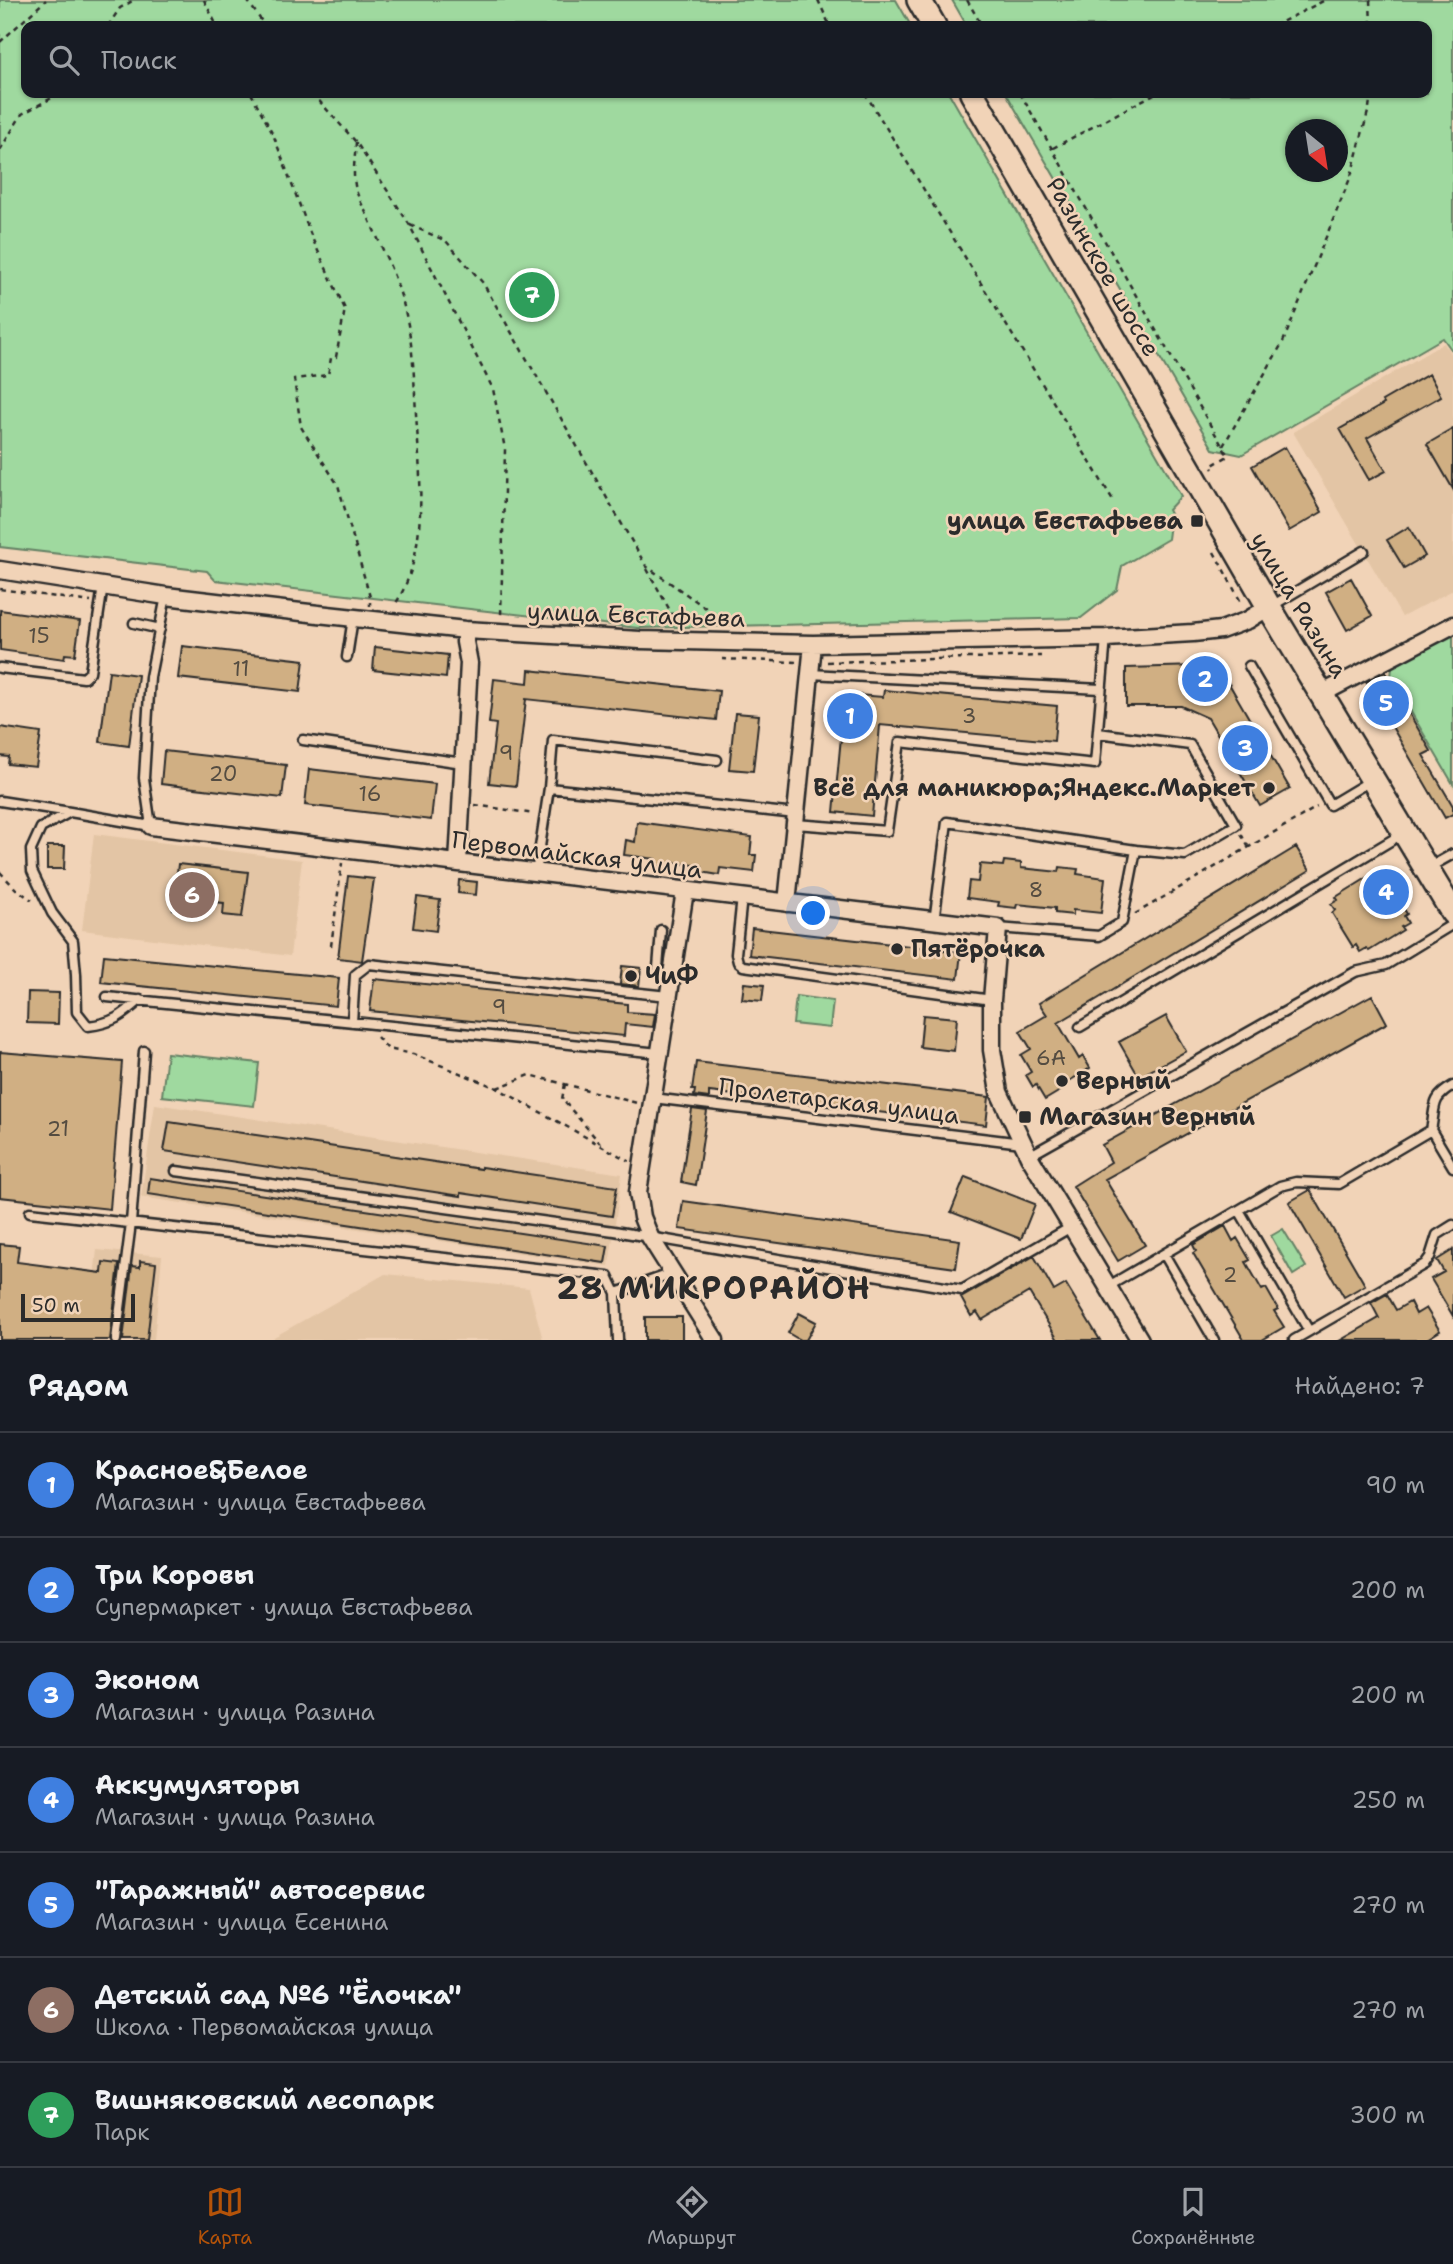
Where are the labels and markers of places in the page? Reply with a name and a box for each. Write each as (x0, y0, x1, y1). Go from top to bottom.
pin: 7 (509, 269, 555, 321)
place label: улица Евстафьева (947, 505, 1184, 537)
marker: улица Евстафьева (1189, 513, 1205, 529)
pin: 2 (1182, 653, 1228, 705)
pin: 5 (1363, 677, 1409, 729)
pin: 1 (827, 690, 873, 742)
pin: 3 (1222, 722, 1268, 774)
place label: Всё для маникюра;Яндекс.Маркет (813, 772, 1256, 804)
marker: Всё для маникюра;Яндекс.Маркет (1261, 780, 1277, 796)
pin: 4 (1363, 866, 1409, 918)
pin: 6 (169, 869, 215, 921)
place label: Пятёрочка (911, 933, 1045, 965)
marker: Пятёрочка (889, 941, 905, 957)
place label: ЧиФ (645, 960, 698, 992)
marker: ЧиФ (623, 968, 639, 984)
place label: Верный (1076, 1065, 1171, 1097)
marker: Верный (1054, 1073, 1070, 1089)
place label: Магазин Верный (1039, 1101, 1256, 1133)
marker: Магазин Верный (1017, 1109, 1033, 1125)

